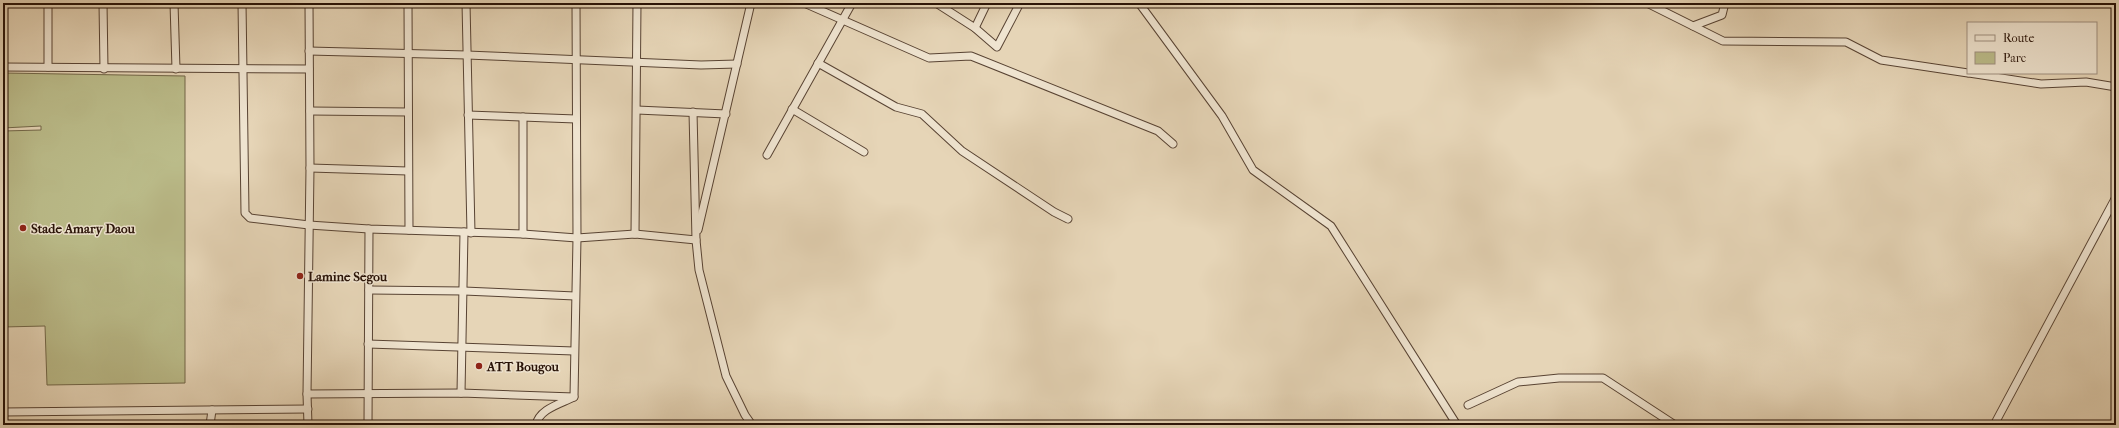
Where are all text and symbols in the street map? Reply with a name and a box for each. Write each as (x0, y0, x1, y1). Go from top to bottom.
legend (1967, 22, 2097, 74)
text: Route (2003, 31, 2035, 45)
text: Parc (2003, 51, 2026, 65)
place label: Stade Amary Daou (31, 221, 136, 237)
marker: Stade Amary Daou (18, 223, 28, 233)
place label: Lamine Segou (308, 269, 388, 285)
marker: Lamine Segou (295, 271, 305, 281)
place label: ATT Bougou (486, 359, 559, 375)
marker: ATT Bougou (474, 361, 484, 371)

